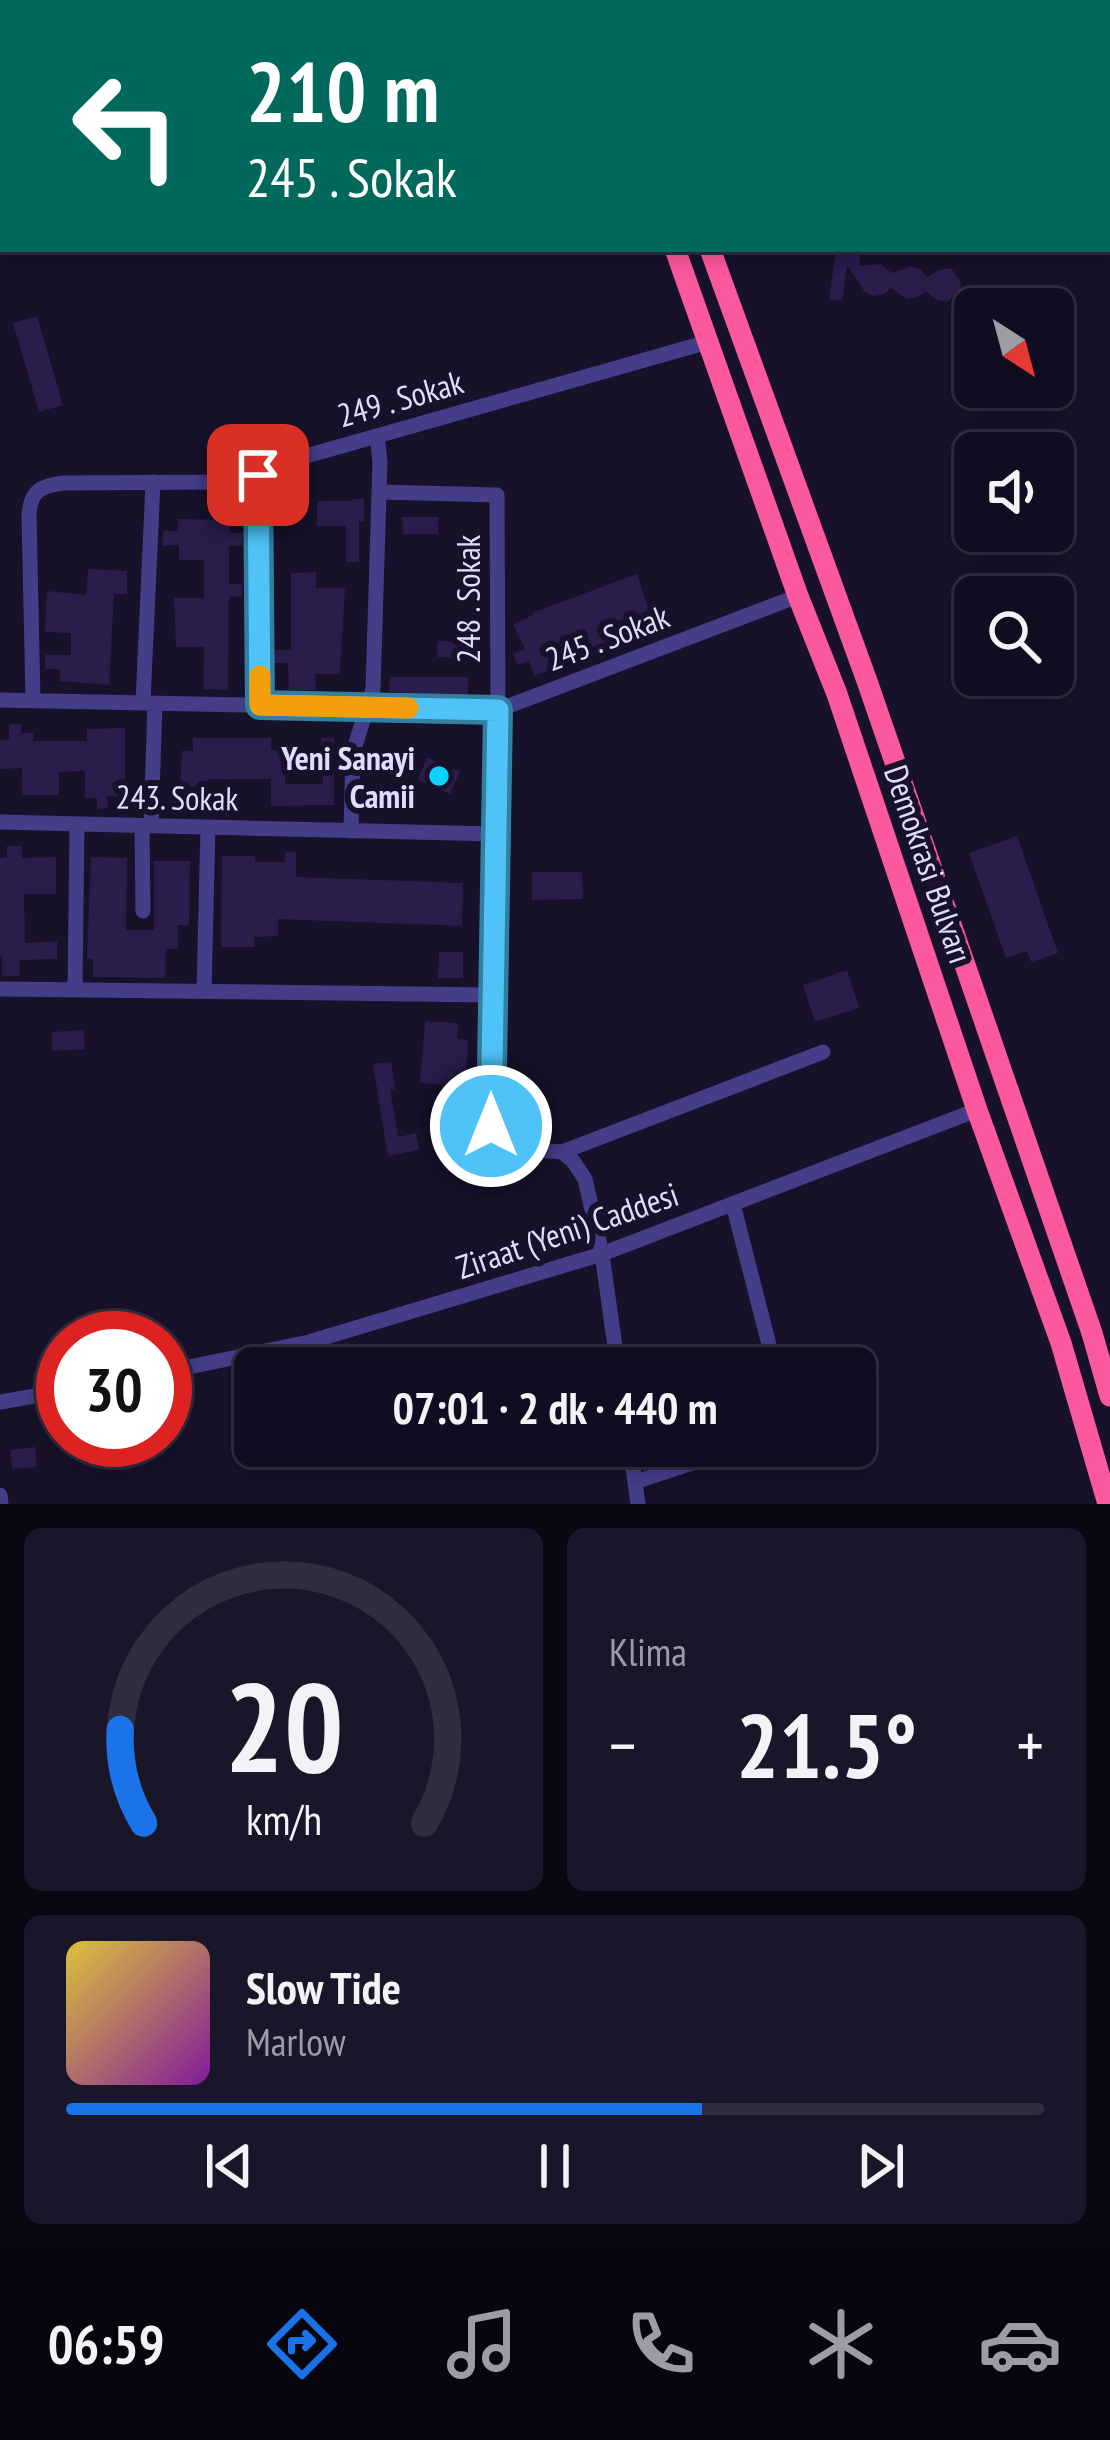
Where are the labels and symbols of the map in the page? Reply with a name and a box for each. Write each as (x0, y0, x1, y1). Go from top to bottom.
north arrow (954, 288, 1074, 408)
street label: 249 . Sokak (332, 360, 468, 436)
pin (207, 424, 309, 526)
street label: 248 . Sokak (446, 534, 489, 663)
street label: 245 . Sokak (539, 594, 675, 680)
place label: Yeni Sanayi Camii (280, 736, 415, 817)
street label: Demokrasi Bulvarı (875, 759, 983, 969)
marker: Yeni Sanayi Camii (426, 763, 452, 789)
street label: 243. Sokak (115, 774, 239, 820)
position arrow (428, 1063, 554, 1189)
street label: Ziraat (Yeni) Caddesi (450, 1172, 684, 1288)
speed limit sign: 30 (36, 1311, 192, 1467)

